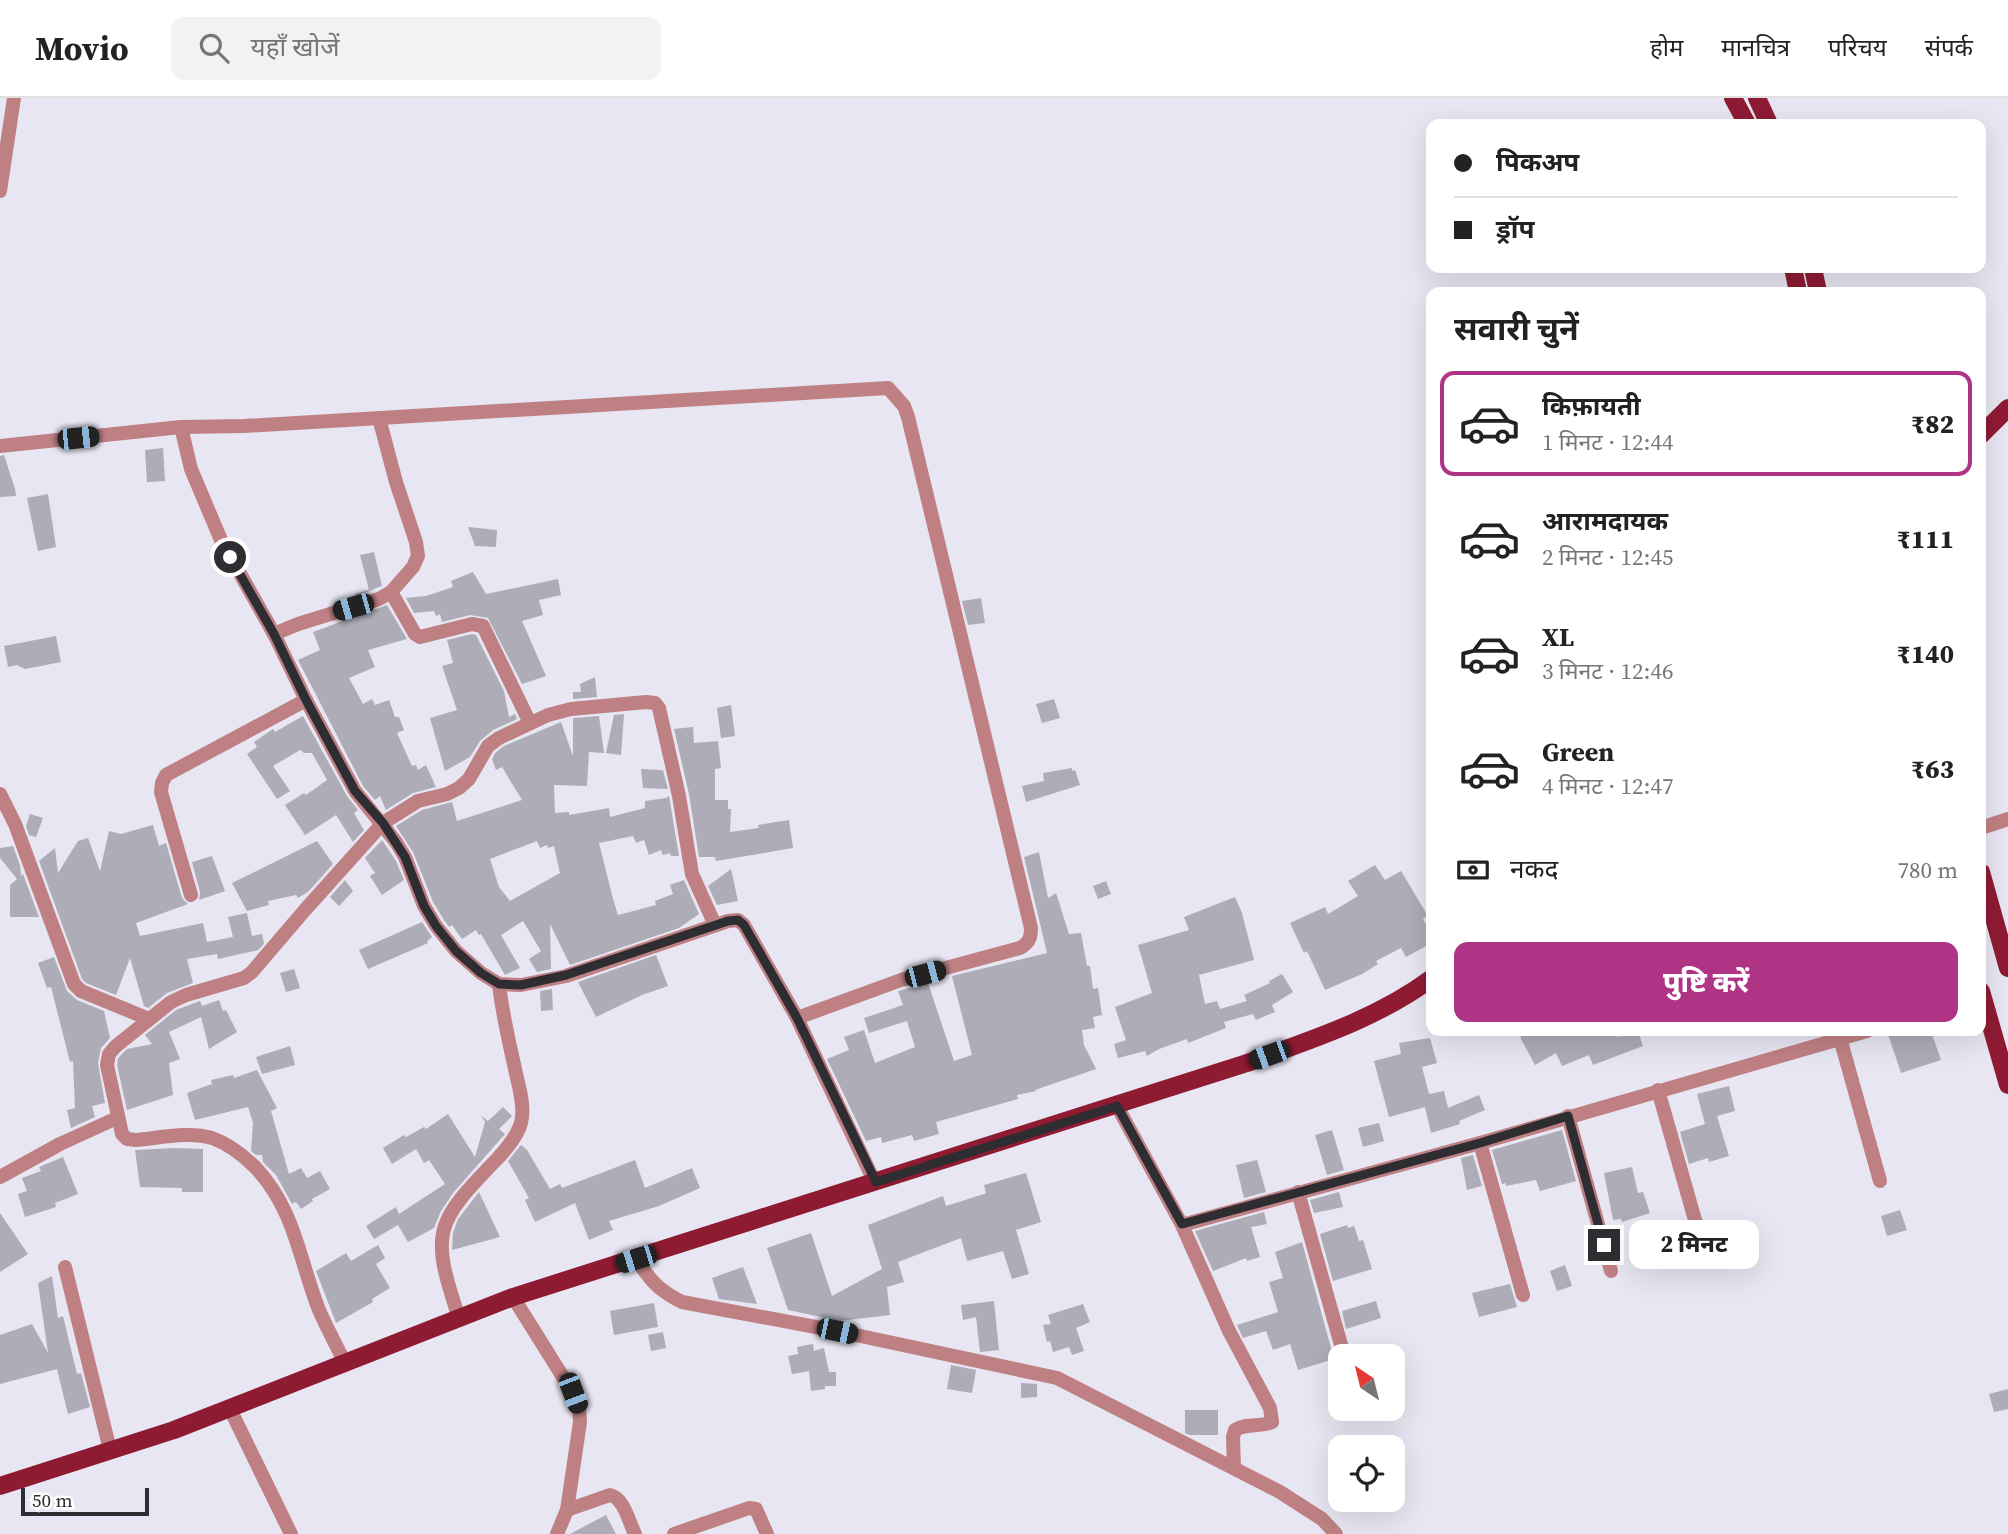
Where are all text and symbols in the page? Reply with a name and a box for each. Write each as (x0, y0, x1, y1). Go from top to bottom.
search box (171, 17, 661, 80)
text: Movio (35, 26, 129, 71)
icon: search (195, 29, 233, 67)
text: यहाँ खोजें (251, 29, 340, 65)
text: होम (1650, 31, 1683, 64)
text: मानचित्र (1721, 31, 1790, 64)
text: परिचय (1828, 31, 1887, 64)
text: संपर्क (1925, 31, 1973, 64)
text: पिकअप (1496, 144, 1579, 180)
text: ड्रॉप (1496, 211, 1534, 247)
text: सवारी चुनें (1454, 307, 1579, 351)
text: किफ़ायती (1542, 388, 1641, 424)
icon: car (1458, 392, 1521, 455)
text: ₹82 (1911, 406, 1954, 442)
car (57, 425, 100, 451)
text: 1 मिनट · 12:44 (1542, 426, 1673, 458)
text: आरामदायक (1542, 503, 1668, 539)
icon: car (1458, 507, 1521, 570)
text: ₹111 (1897, 521, 1954, 557)
route start (214, 541, 246, 573)
text: 2 मिनट · 12:45 (1542, 541, 1673, 573)
car (330, 591, 377, 623)
text: XL (1542, 619, 1574, 655)
icon: car (1458, 622, 1521, 685)
text: ₹140 (1897, 636, 1954, 672)
text: 3 मिनट · 12:46 (1542, 655, 1673, 687)
text: Green (1542, 734, 1614, 770)
icon: car (1458, 737, 1521, 800)
text: ₹63 (1911, 751, 1954, 787)
text: 4 मिनट · 12:47 (1542, 770, 1673, 802)
icon: cash (1454, 851, 1492, 889)
text: नकद (1510, 851, 1558, 887)
text: 780 m (1897, 854, 1958, 886)
button: पुष्टि करें (1454, 942, 1958, 1022)
car (902, 958, 949, 990)
car (1246, 1038, 1293, 1072)
callout: 2 मिनट (1628, 1220, 1758, 1270)
text: 2 मिनट (1660, 1228, 1728, 1260)
route end (1588, 1229, 1620, 1261)
car (613, 1243, 660, 1275)
car (815, 1316, 860, 1346)
north arrow (1328, 1344, 1405, 1421)
map controls (1328, 1344, 1405, 1512)
car (556, 1370, 591, 1416)
button: locate (1328, 1435, 1405, 1512)
scale bar (21, 1485, 149, 1517)
text: 50 m (32, 1487, 73, 1513)

